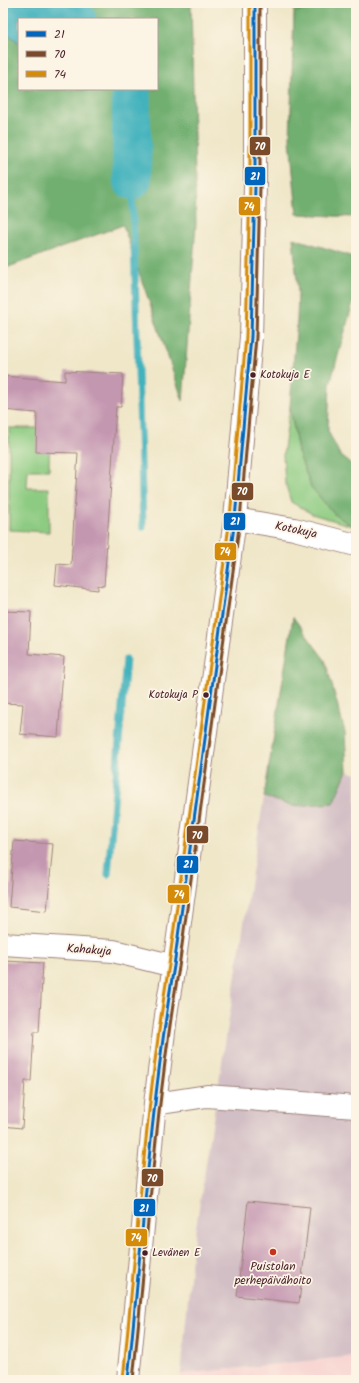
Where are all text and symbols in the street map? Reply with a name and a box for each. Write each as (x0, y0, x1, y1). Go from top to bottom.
legend (18, 18, 158, 90)
text: 21 (54, 25, 65, 44)
text: 70 (54, 45, 66, 64)
text: 74 (54, 65, 67, 84)
line badge: 70 (249, 136, 271, 156)
text: 70 (255, 138, 266, 156)
line badge: 21 (244, 166, 266, 186)
text: 21 (250, 168, 261, 186)
line badge: 74 (238, 196, 261, 216)
text: 74 (243, 198, 255, 216)
place label: Kotokuja E (260, 366, 311, 384)
marker: Kotokuja E (248, 370, 258, 380)
line badge: 70 (231, 482, 254, 501)
text: 70 (237, 483, 248, 501)
line badge: 21 (223, 512, 246, 531)
text: 21 (230, 513, 241, 531)
street label: Kotokuja (273, 516, 319, 544)
line badge: 74 (214, 542, 237, 561)
text: 74 (219, 543, 231, 561)
place label: Kotokuja P (148, 686, 199, 704)
marker: Kotokuja P (201, 690, 211, 700)
line badge: 70 (186, 825, 209, 844)
text: 70 (192, 827, 203, 845)
line badge: 21 (176, 855, 199, 874)
text: 21 (183, 856, 194, 874)
line badge: 74 (167, 884, 190, 904)
text: 74 (173, 886, 185, 904)
street label: Kahakuja (66, 939, 112, 961)
line badge: 70 (141, 1168, 164, 1187)
text: 70 (147, 1170, 158, 1188)
line badge: 21 (133, 1198, 156, 1217)
text: 21 (139, 1200, 150, 1218)
line badge: 74 (125, 1228, 148, 1247)
text: 74 (130, 1229, 142, 1247)
place label: Levänen E (152, 1244, 201, 1262)
marker: Puistolan perhepäivähoito (268, 1247, 278, 1257)
marker: Levänen E (140, 1248, 150, 1258)
place label: Puistolan perhepäivähoito (234, 1257, 311, 1290)

